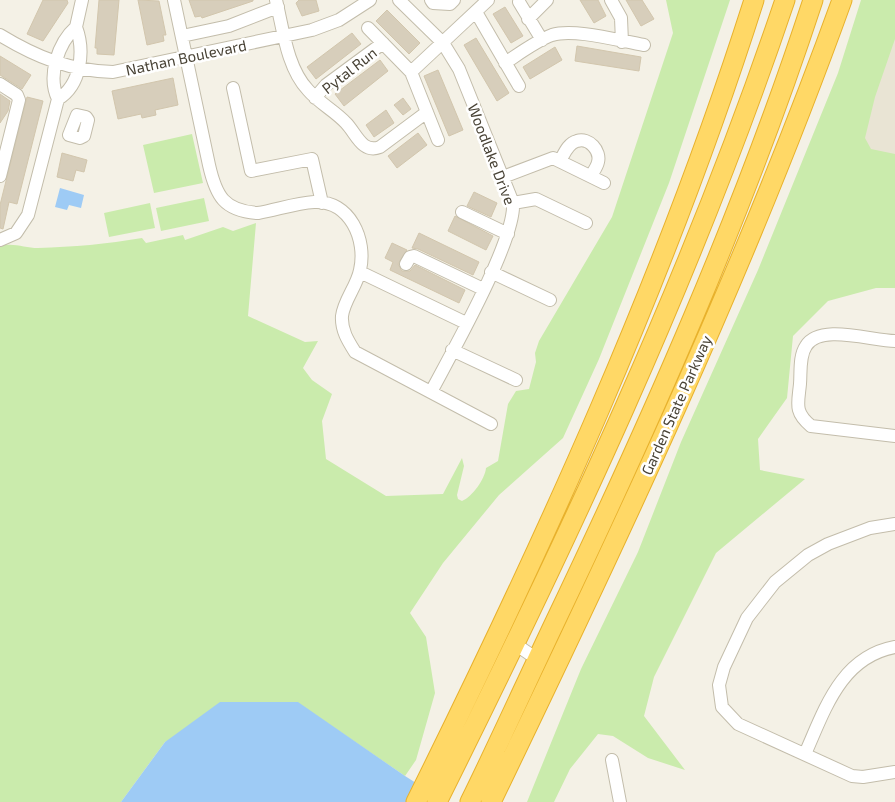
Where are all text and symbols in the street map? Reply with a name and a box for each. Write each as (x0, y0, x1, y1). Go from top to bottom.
street label: Nathan Boulevard (124, 35, 248, 79)
street label: Pytal Run (318, 43, 380, 97)
street label: Woodlake Drive (464, 101, 520, 207)
street label: Garden State Parkway (637, 332, 715, 478)

